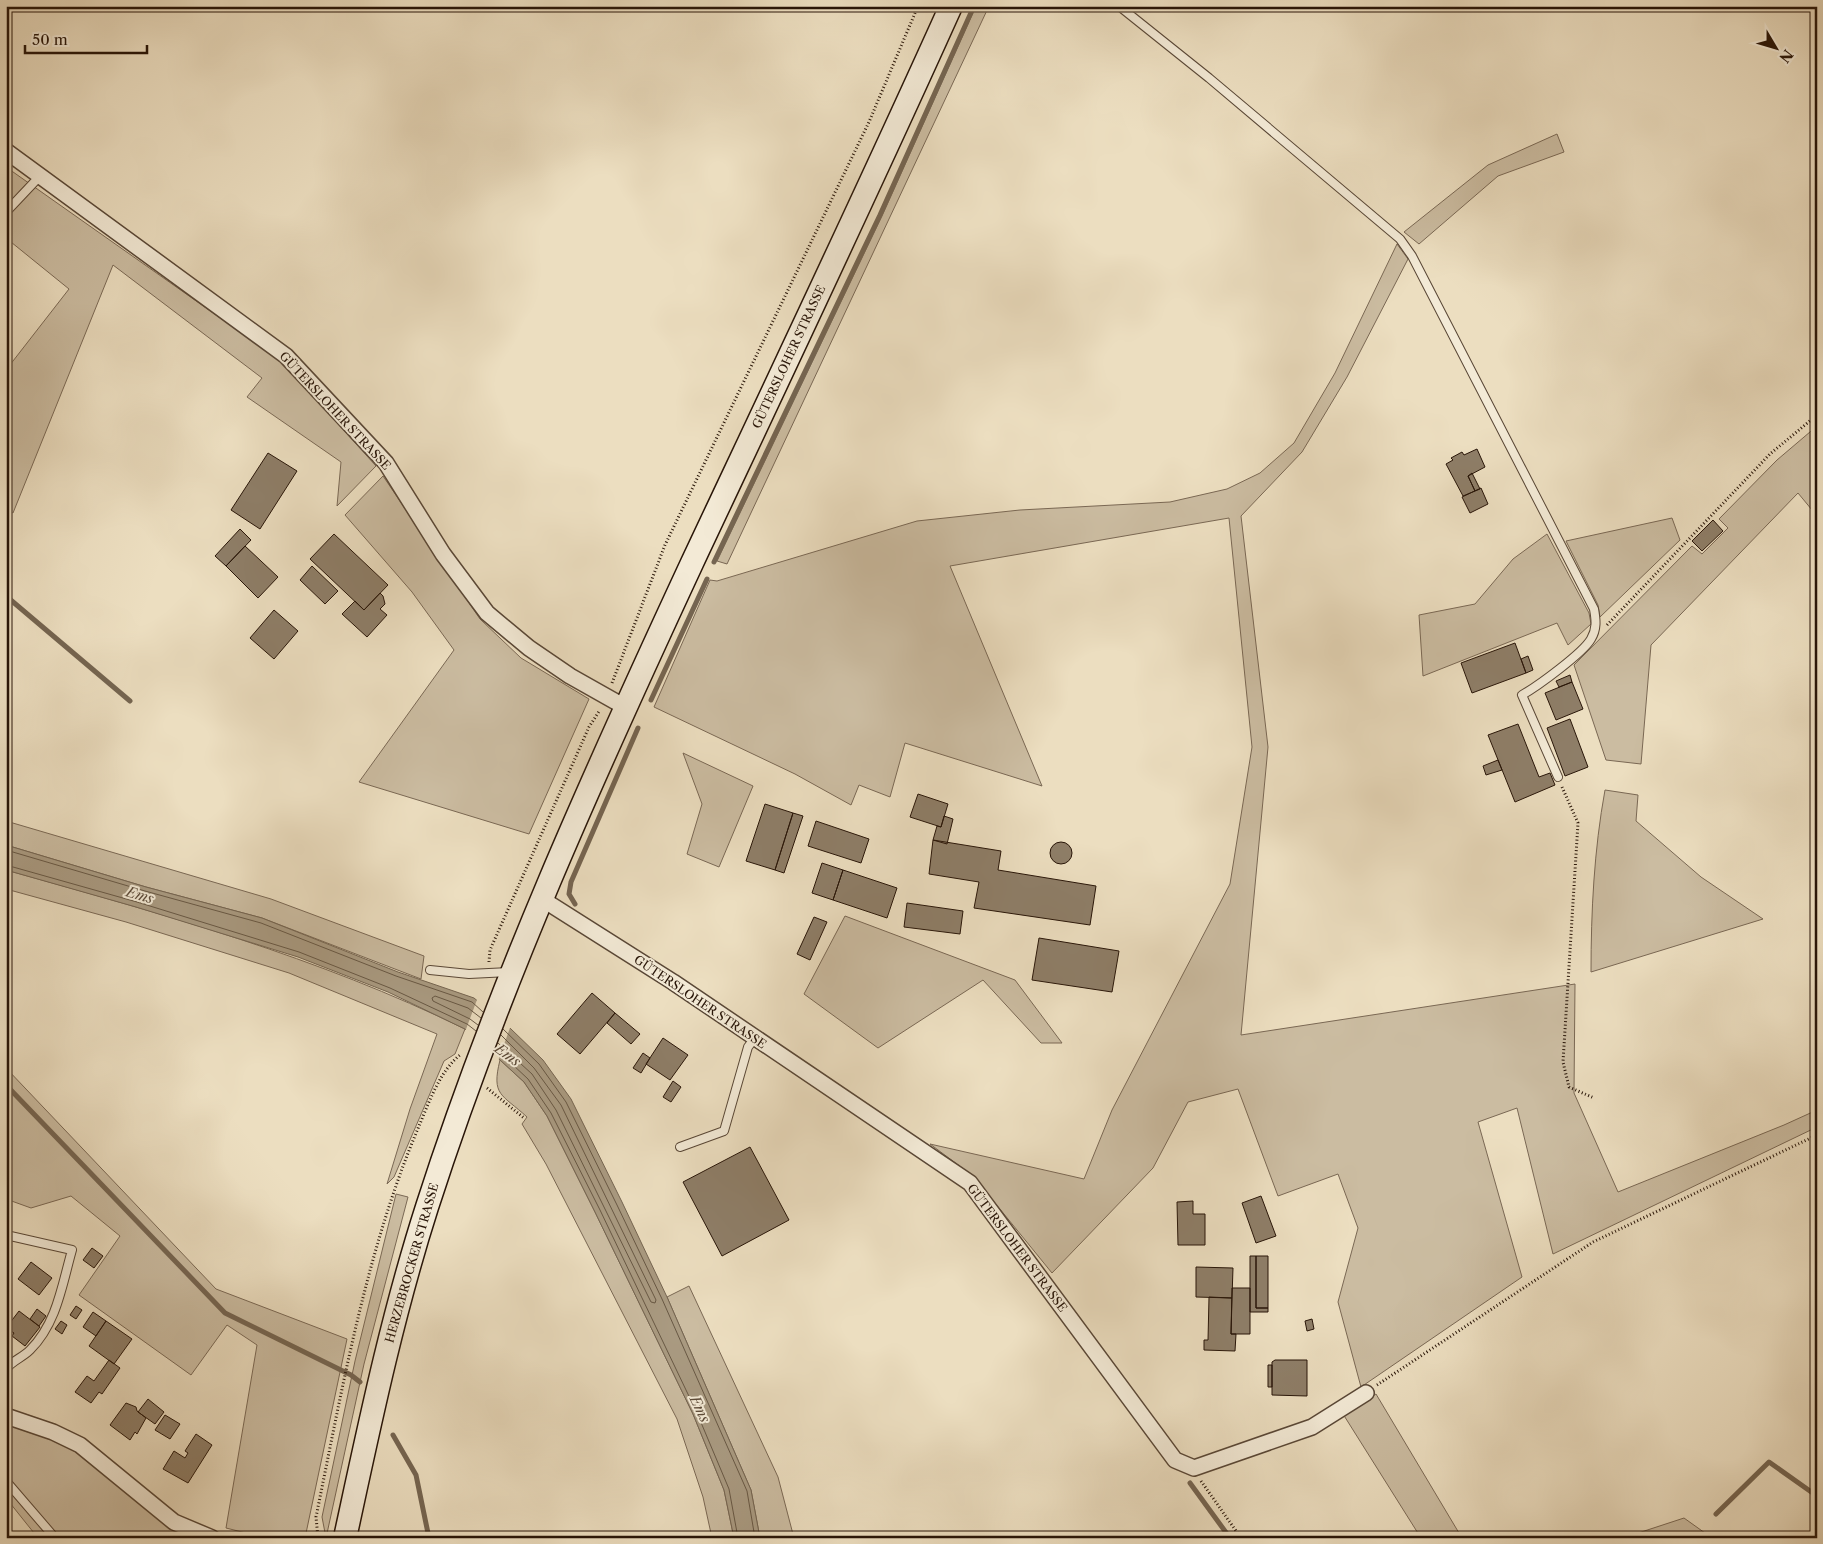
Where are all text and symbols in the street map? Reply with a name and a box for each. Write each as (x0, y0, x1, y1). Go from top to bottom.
scale bar (25, 22, 148, 54)
north arrow (1750, 22, 1800, 72)
text: 50 m (32, 30, 68, 49)
text: N (1775, 46, 1797, 66)
street label: GÜTERSLOHER STRASSE (748, 282, 828, 431)
street label: GÜTERSLOHER STRASSE (277, 348, 395, 473)
water label: Ems (123, 882, 157, 908)
street label: GÜTERSLOHER STRASSE (631, 951, 770, 1052)
water label: Ems (491, 1039, 525, 1071)
street label: GÜTERSLOHER STRASSE (964, 1180, 1071, 1315)
street label: HERZEBROCKER STRASSE (382, 1181, 442, 1344)
water label: Ems (685, 1392, 715, 1426)

